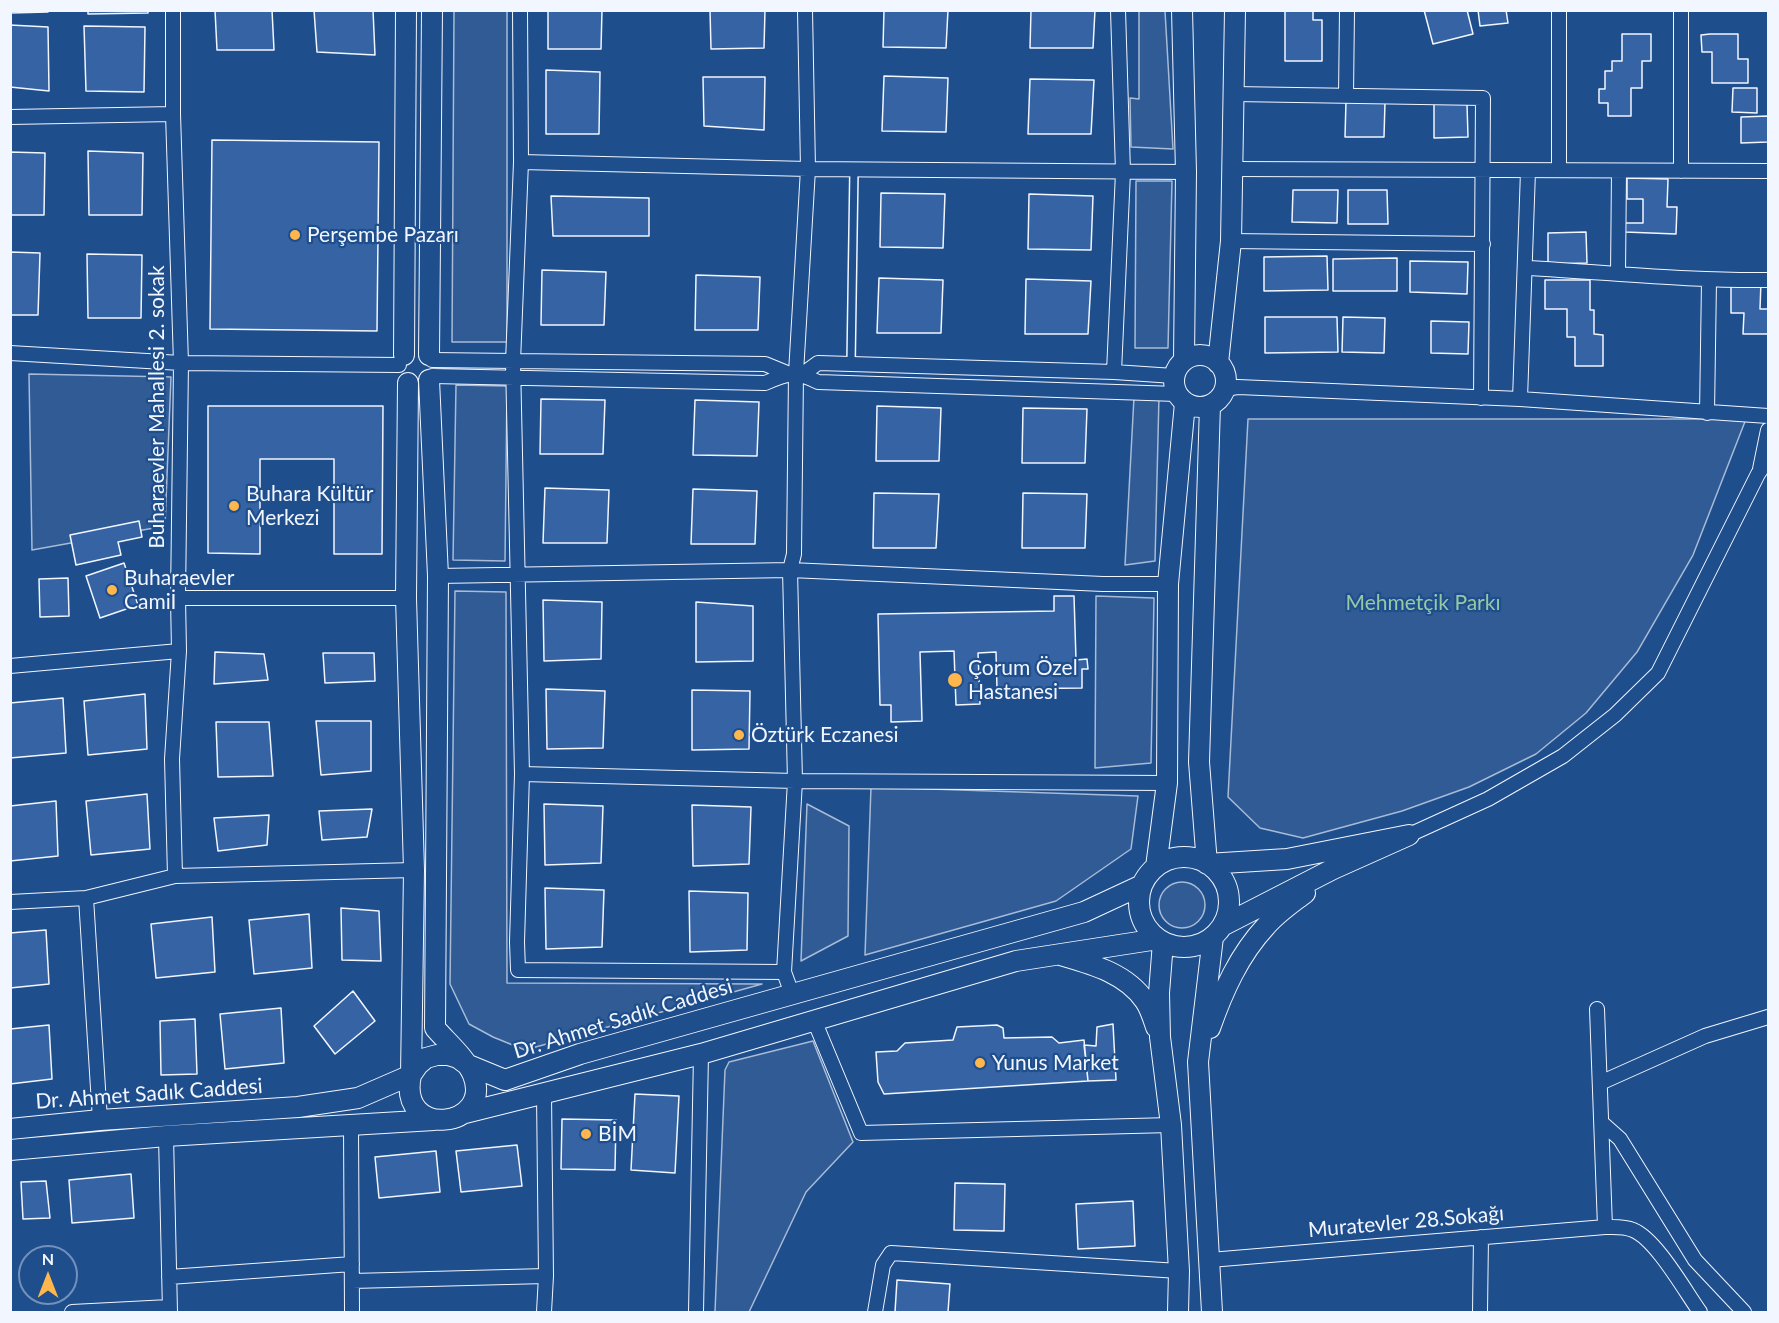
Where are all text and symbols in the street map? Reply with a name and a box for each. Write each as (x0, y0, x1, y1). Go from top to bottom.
place label: Perşembe Pazarı (307, 222, 459, 248)
marker: Perşembe Pazarı (288, 228, 302, 242)
street label: Buharaevler Mahallesi 2. sokak (144, 265, 170, 549)
place label: Buhara Kültür Merkezi (246, 481, 373, 531)
marker: Buhara Kültür Merkezi (227, 499, 241, 513)
place label: Buharaevler Camiİ (124, 565, 235, 615)
marker: Buharaevler Camiİ (105, 583, 119, 597)
park label: Mehmetçik Parkı (1346, 590, 1500, 616)
place label: Çorum Özel Hastanesi (968, 655, 1078, 705)
marker: Çorum Özel Hastanesi (946, 671, 964, 689)
place label: Öztürk Eczanesi (751, 722, 899, 748)
marker: Öztürk Eczanesi (732, 728, 746, 742)
street label: Dr. Ahmet Sadık Caddesi (510, 974, 736, 1064)
place label: Yunus Market (992, 1050, 1119, 1076)
marker: Yunus Market (973, 1056, 987, 1070)
street label: Dr. Ahmet Sadık Caddesi (35, 1073, 263, 1115)
place label: BİM (598, 1121, 637, 1147)
marker: BİM (579, 1127, 593, 1141)
street label: Muratevler 28.Sokağı (1307, 1201, 1505, 1243)
north arrow (18, 1245, 78, 1305)
text: N (42, 1249, 54, 1268)

